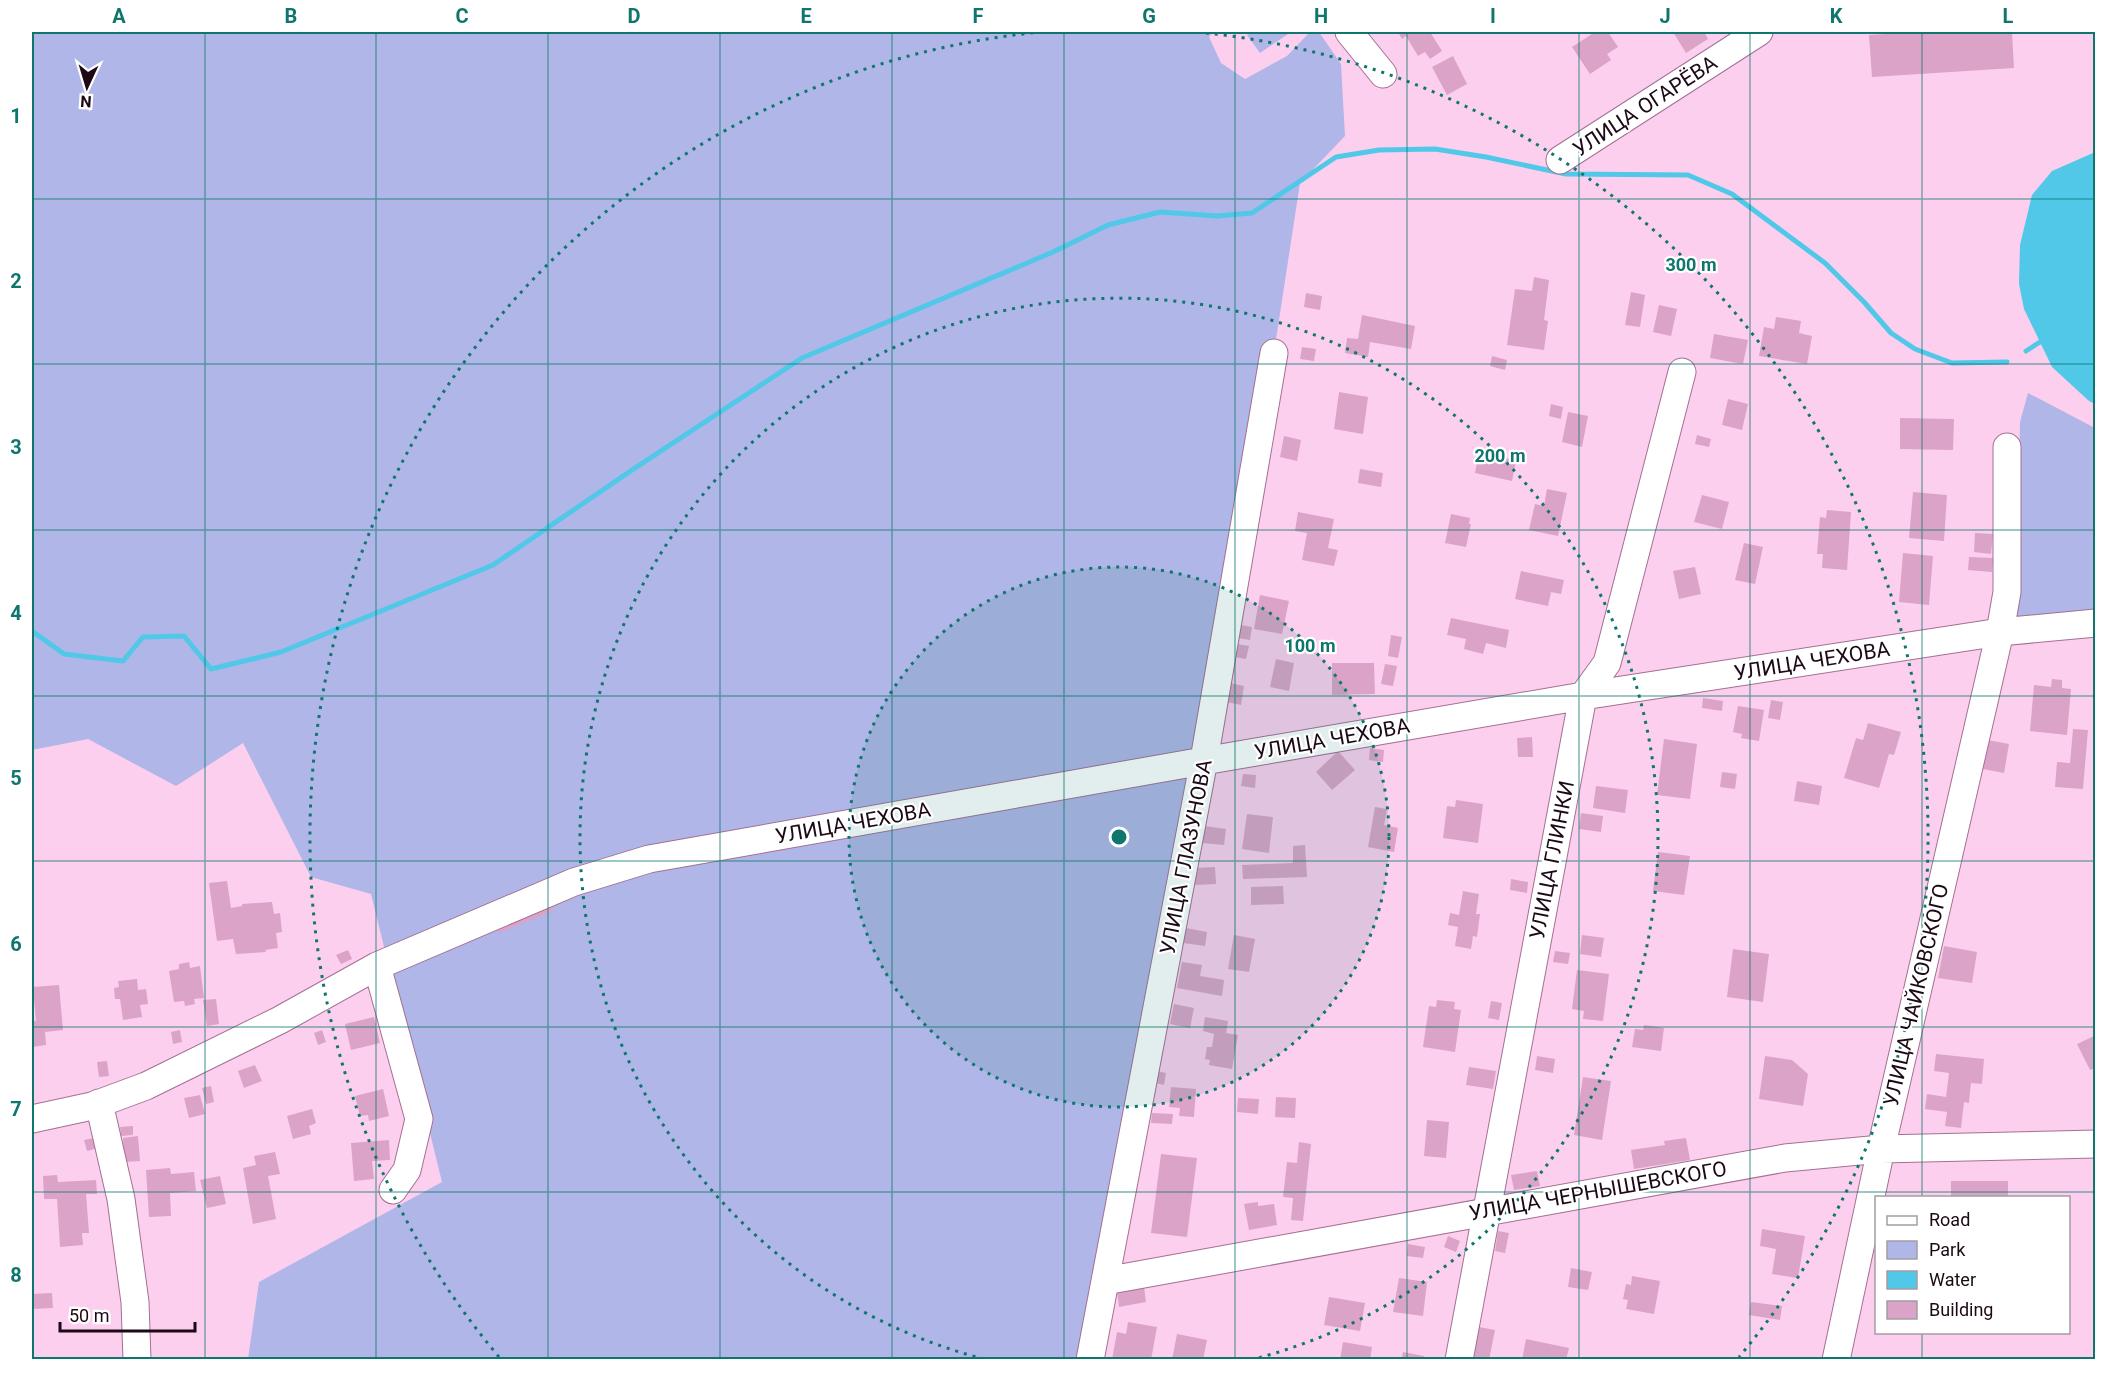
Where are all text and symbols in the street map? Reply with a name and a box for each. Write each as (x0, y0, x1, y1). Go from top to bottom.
text: A (112, 4, 126, 28)
text: B (285, 4, 297, 28)
text: C (455, 4, 469, 28)
text: D (628, 4, 641, 28)
text: E (800, 4, 812, 28)
text: F (973, 4, 984, 28)
text: G (1142, 4, 1156, 28)
text: H (1314, 4, 1328, 28)
text: I (1490, 4, 1496, 28)
text: J (1659, 4, 1671, 28)
text: K (1830, 4, 1843, 28)
text: L (2003, 4, 2014, 28)
street label: УЛИЦА ОГАРЁВА (1569, 50, 1722, 161)
north arrow (57, 57, 117, 117)
text: N (80, 92, 92, 111)
text: 1 (10, 104, 22, 128)
text: 300 m (1665, 254, 1717, 275)
text: 2 (10, 269, 22, 293)
text: 3 (10, 435, 22, 459)
text: 200 m (1474, 445, 1526, 466)
text: 4 (10, 601, 22, 625)
text: 100 m (1284, 635, 1336, 656)
street label: УЛИЦА ЧЕХОВА (1732, 637, 1892, 685)
street label: УЛИЦА ЧЕХОВА (1252, 713, 1412, 764)
street label: УЛИЦА ГЛАЗУНОВА (1155, 757, 1217, 956)
text: 5 (10, 766, 22, 790)
street label: УЛИЦА ГЛИНКИ (1525, 779, 1579, 941)
street label: УЛИЦА ЧЕХОВА (773, 797, 933, 848)
centre of rings (1109, 827, 1129, 847)
street label: УЛИЦА ЧАЙКОВСКОГО (1879, 881, 1953, 1109)
text: 6 (10, 932, 22, 956)
text: 7 (10, 1097, 22, 1121)
street label: УЛИЦА ЧЕРНЫШЕВСКОГО (1467, 1157, 1729, 1225)
legend (1875, 1196, 2070, 1334)
text: Road (1929, 1209, 1970, 1230)
text: Park (1929, 1239, 1966, 1260)
text: 8 (10, 1263, 22, 1287)
text: Water (1929, 1269, 1976, 1290)
scale bar (60, 1295, 195, 1333)
text: Building (1929, 1299, 1993, 1320)
text: 50 m (69, 1305, 109, 1326)

